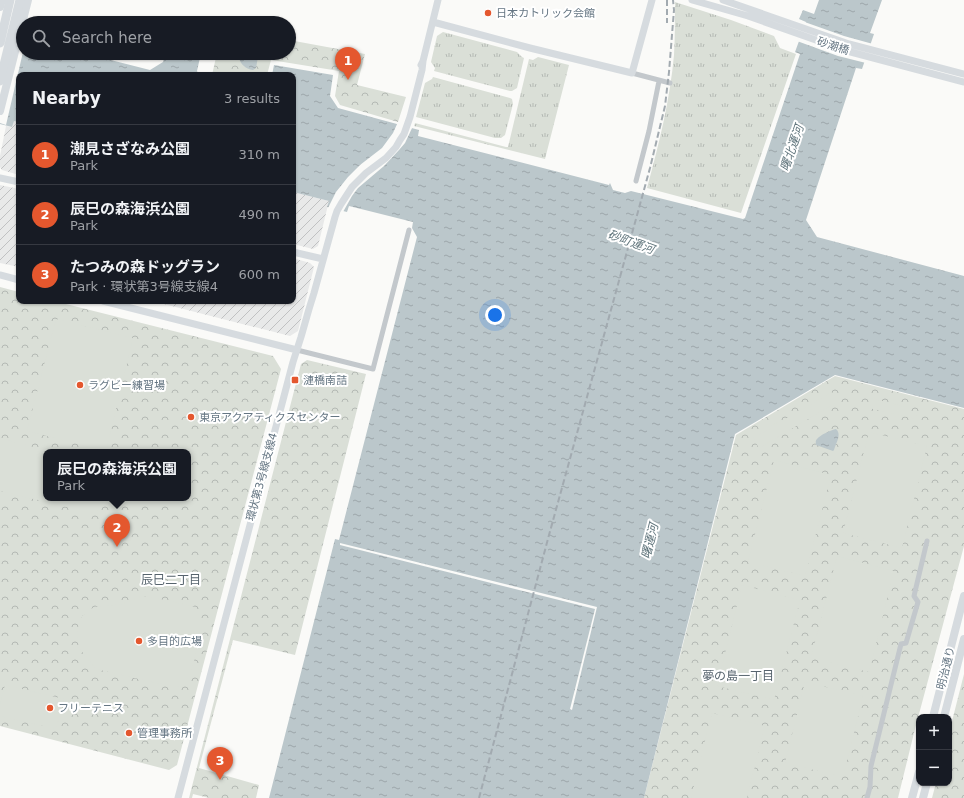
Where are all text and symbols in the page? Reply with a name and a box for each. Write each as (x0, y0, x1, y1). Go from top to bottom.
place label: 日本カトリック会館 (496, 7, 595, 20)
marker: 日本カトリック会館 (483, 8, 493, 18)
search box (16, 16, 296, 60)
icon: search (30, 27, 52, 49)
text: Search here (62, 29, 152, 47)
street label: 砂潮橋 (815, 35, 851, 57)
pin: 1 (335, 47, 361, 80)
text: Nearby (32, 88, 101, 108)
text: 3 results (224, 91, 280, 106)
water label: 曙北運河 (778, 121, 807, 173)
text: 潮見さざなみ公園 (70, 140, 190, 158)
text: 1 (40, 147, 50, 162)
text: 310 m (238, 147, 280, 162)
text: Park (70, 158, 98, 173)
text: 辰巳の森海浜公園 (70, 200, 190, 218)
text: 2 (40, 207, 50, 222)
text: 490 m (238, 207, 280, 222)
text: Park (70, 218, 98, 233)
water label: 砂町運河 (606, 227, 658, 257)
text: たつみの森ドッグラン (70, 258, 220, 276)
text: 3 (40, 267, 50, 282)
text: 600 m (238, 267, 280, 282)
text: Park · 環状第3号線支線4 (70, 279, 218, 294)
your location (485, 305, 505, 325)
place label: 漣橋南詰 (303, 374, 347, 387)
marker: 漣橋南詰 (290, 375, 300, 385)
place label: ラグビー練習場 (88, 379, 165, 392)
marker: ラグビー練習場 (75, 380, 85, 390)
place label: 東京アクアティクスセンター (199, 411, 340, 424)
marker: 東京アクアティクスセンター (186, 412, 196, 422)
street label: 環状第3号線支線4 (244, 431, 280, 523)
popup (43, 449, 191, 501)
text: 辰巳の森海浜公園 (57, 460, 177, 478)
text: Park (57, 478, 85, 493)
pin: 2 (104, 514, 130, 547)
water label: 曙運河 (639, 520, 662, 560)
district label: 辰巳二丁目 (141, 573, 201, 587)
place label: 多目的広場 (147, 635, 202, 648)
marker: 多目的広場 (134, 636, 144, 646)
street label: 明治通り (934, 645, 958, 691)
district label: 夢の島一丁目 (702, 669, 774, 683)
place label: フリーテニス (58, 702, 124, 715)
marker: フリーテニス (45, 703, 55, 713)
map controls (916, 714, 952, 786)
button: + (916, 714, 952, 750)
place label: 管理事務所 (137, 727, 193, 740)
marker: 管理事務所 (124, 728, 134, 738)
pin: 3 (207, 747, 233, 780)
button: − (916, 750, 952, 786)

